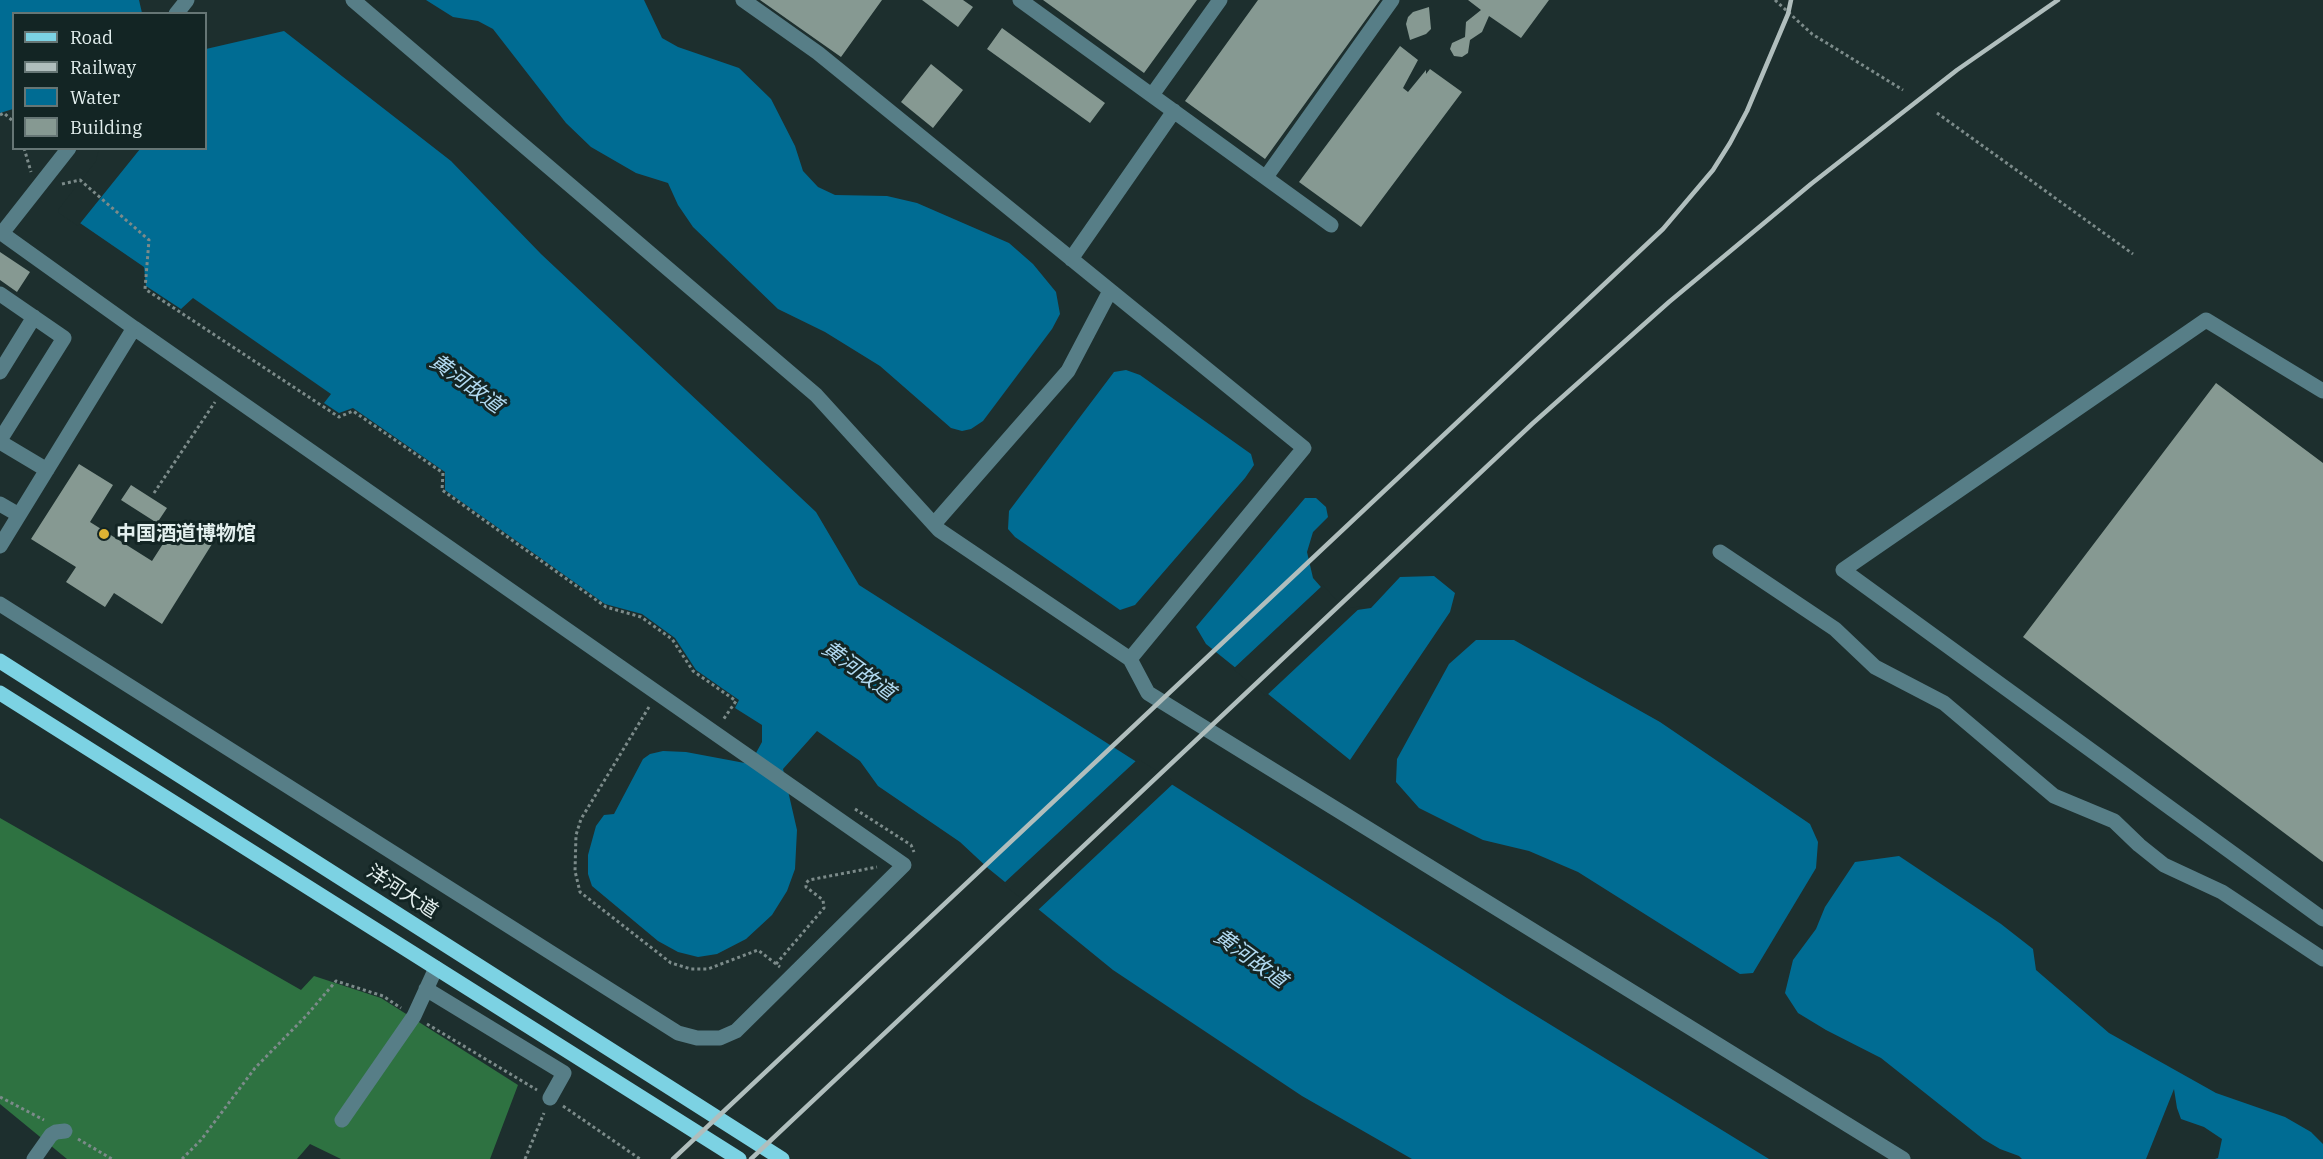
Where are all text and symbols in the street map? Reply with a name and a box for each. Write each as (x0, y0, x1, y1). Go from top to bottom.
legend (12, 12, 207, 150)
text: Road (70, 26, 113, 49)
text: Railway (70, 56, 136, 79)
text: Water (70, 86, 120, 109)
text: Building (70, 116, 142, 139)
water label: 黄河故道 (425, 349, 507, 419)
place label: 中国酒道博物馆 (116, 522, 256, 546)
marker: 中国酒道博物馆 (97, 527, 111, 541)
water label: 黄河故道 (817, 636, 899, 706)
street label: 洋河大道 (362, 860, 442, 924)
water label: 黄河故道 (1209, 924, 1291, 994)

